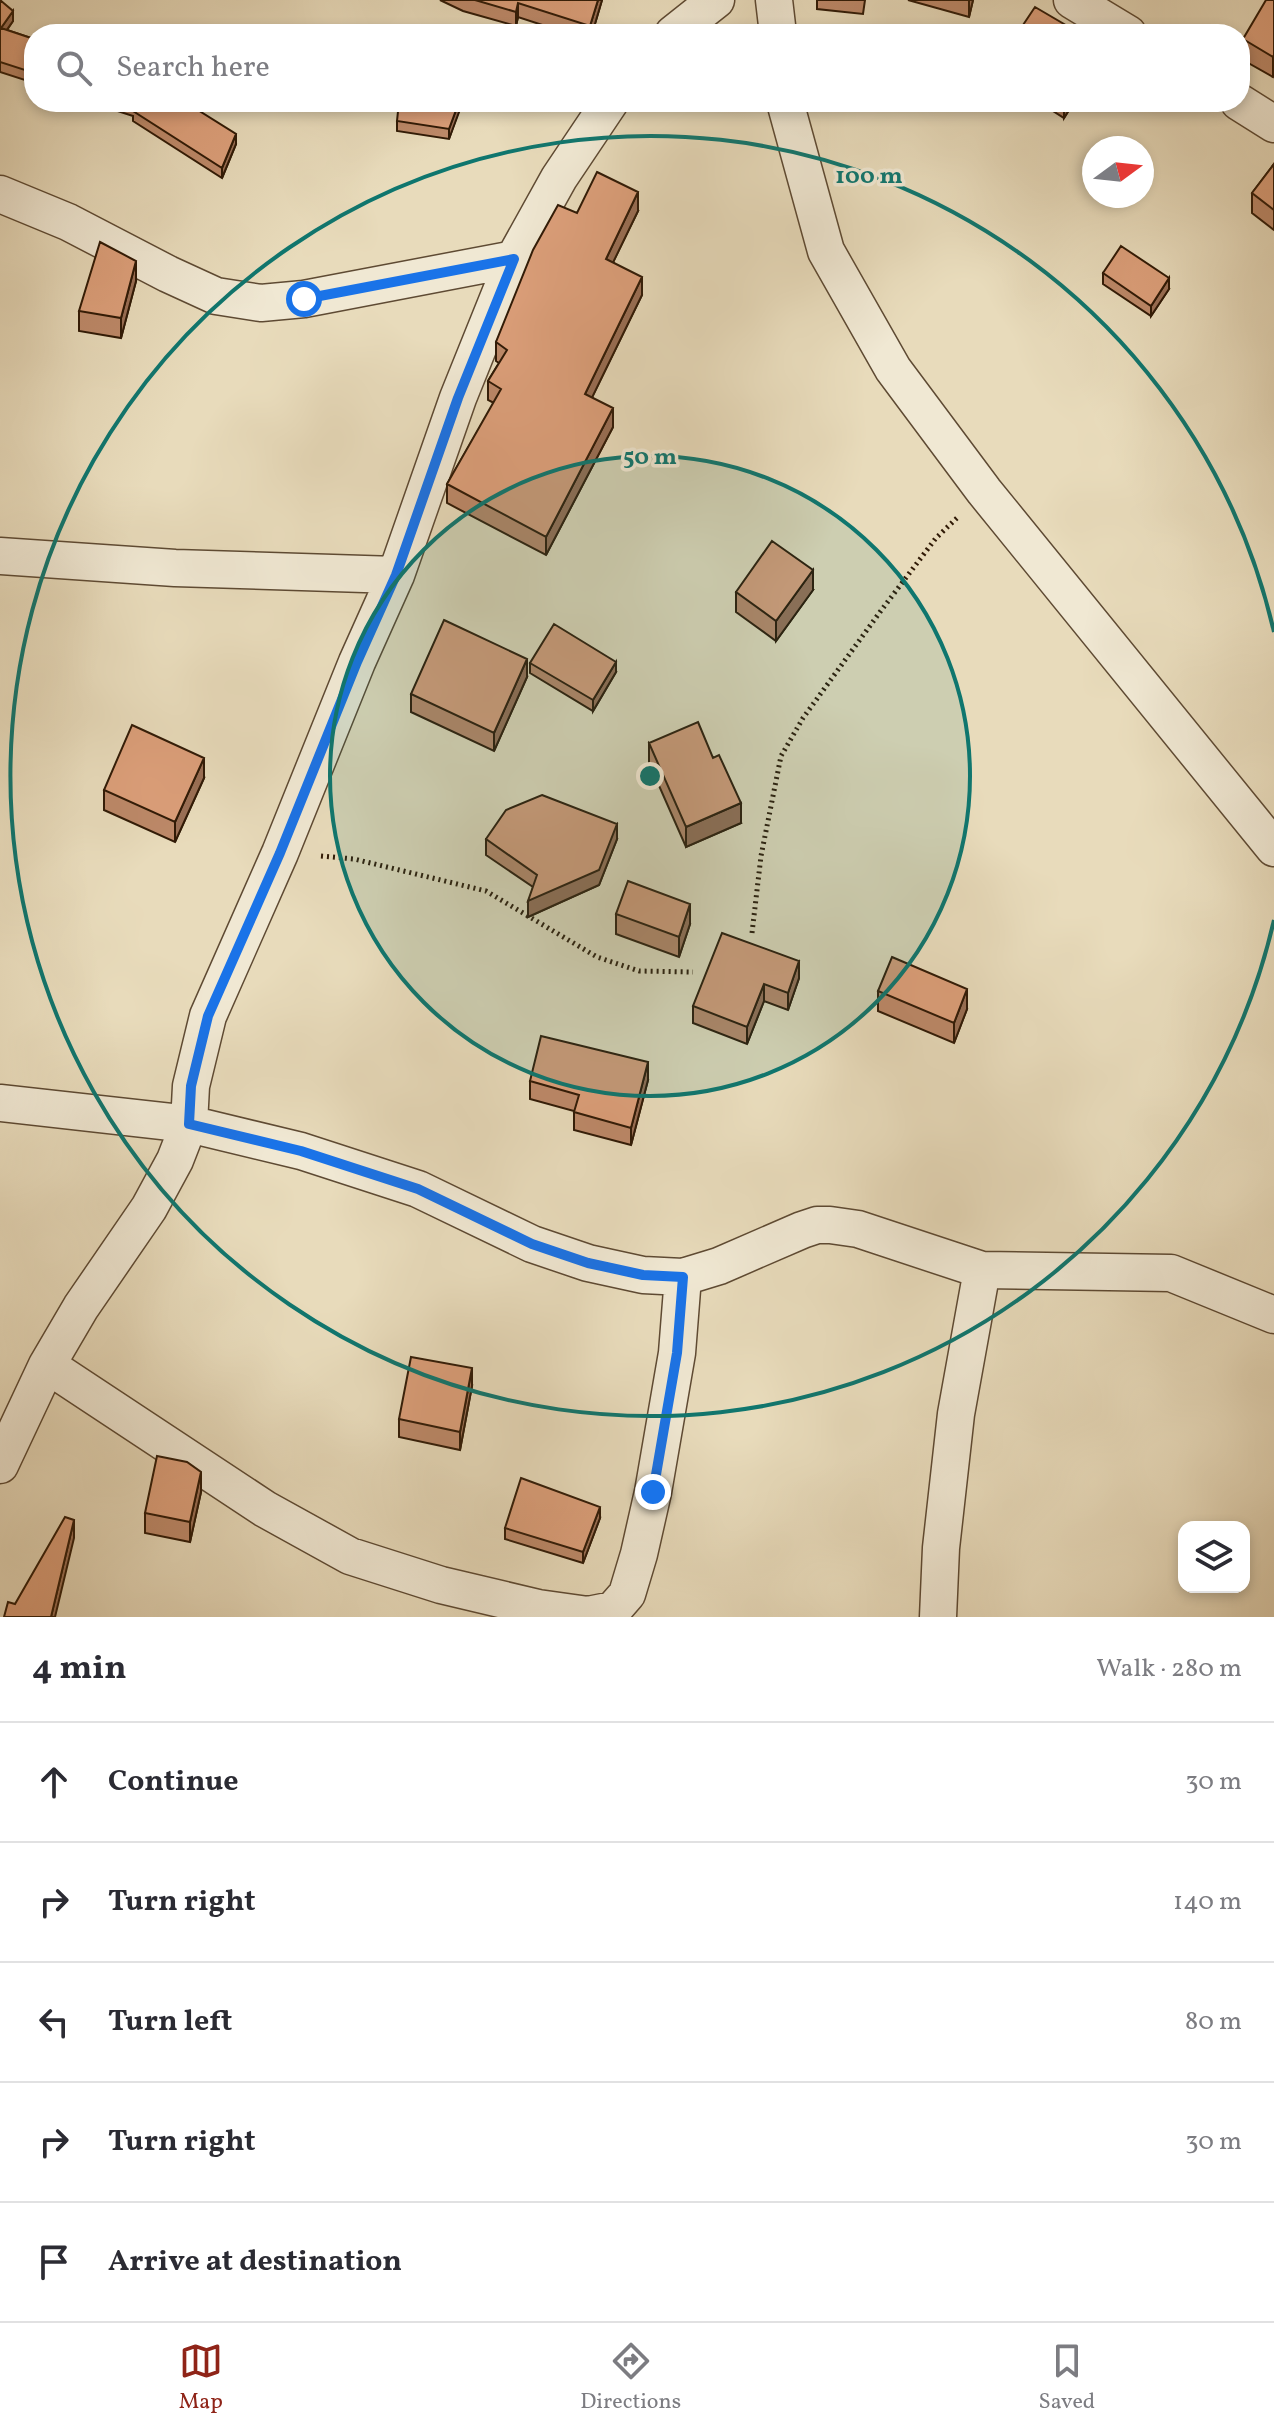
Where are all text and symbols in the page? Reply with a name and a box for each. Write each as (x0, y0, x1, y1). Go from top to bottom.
search box (24, 24, 1250, 112)
icon: search (52, 46, 96, 90)
text: Search here (116, 47, 270, 89)
north arrow (1082, 136, 1154, 208)
text: 100 m (835, 160, 903, 194)
route start (286, 281, 322, 317)
text: 50 m (623, 441, 677, 475)
centre of rings (636, 762, 664, 790)
route end (635, 1474, 671, 1510)
map controls (1178, 1521, 1250, 1593)
button: layers (1178, 1521, 1250, 1593)
text: 4 min (32, 1646, 127, 1693)
text: Walk · 280 m (1096, 1651, 1242, 1687)
icon: ahead (32, 1760, 76, 1804)
text: Continue (108, 1761, 239, 1803)
text: 30 m (1185, 1764, 1242, 1800)
icon: right (32, 1880, 76, 1924)
text: Turn right (108, 1881, 256, 1923)
text: 140 m (1173, 1884, 1242, 1920)
icon: left (32, 2000, 76, 2044)
text: Turn left (108, 2001, 232, 2043)
text: 80 m (1185, 2004, 1242, 2040)
icon: right (32, 2120, 76, 2164)
text: Turn right (108, 2121, 256, 2163)
text: 30 m (1185, 2124, 1242, 2160)
icon: arrive (32, 2240, 76, 2284)
text: Arrive at destination (108, 2241, 402, 2283)
tab: Map (179, 2339, 223, 2418)
tab: Directions (580, 2339, 681, 2418)
tab: Saved (1039, 2339, 1095, 2418)

